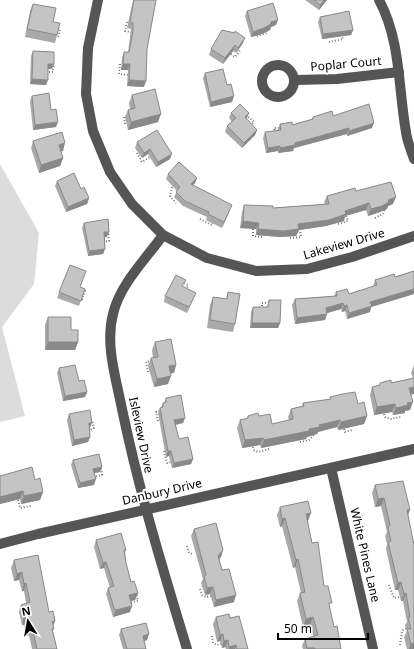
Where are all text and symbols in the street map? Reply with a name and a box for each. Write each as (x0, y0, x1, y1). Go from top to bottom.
street label: Poplar Court (310, 52, 383, 75)
street label: Lakeview Drive (301, 224, 387, 263)
street label: Isleview Drive (125, 395, 158, 475)
street label: Danbury Drive (120, 474, 204, 509)
street label: White Pines Lane (346, 506, 385, 604)
north arrow (8, 601, 48, 641)
text: N (20, 602, 32, 619)
scale bar (278, 615, 368, 641)
text: 50 m (284, 620, 312, 637)

